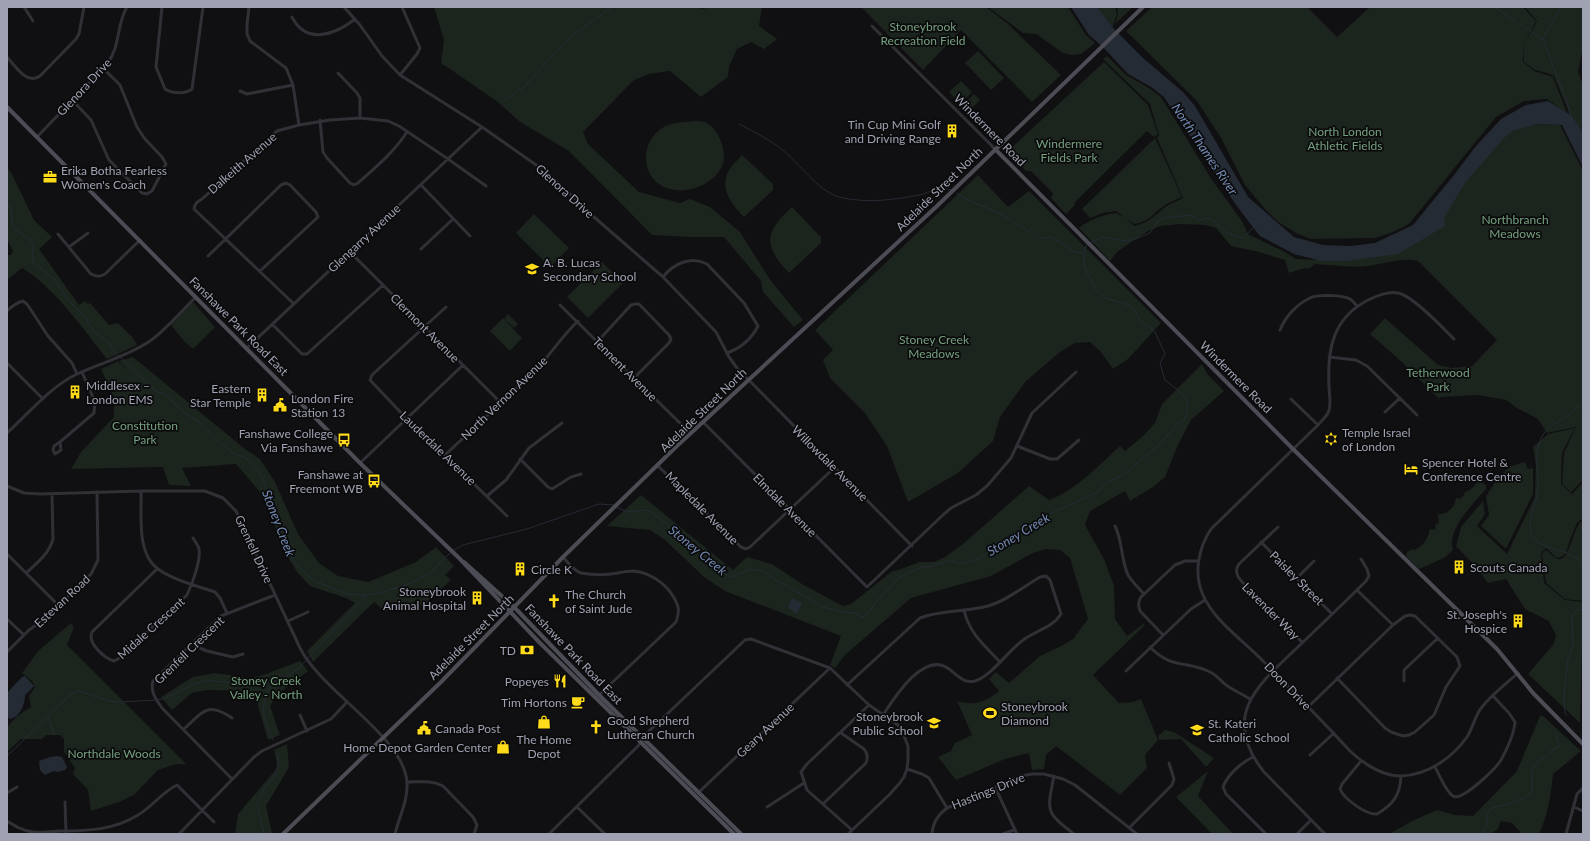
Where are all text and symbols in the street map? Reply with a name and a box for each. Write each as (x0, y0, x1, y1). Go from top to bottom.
park label: Stoneybrook Recreation Field (880, 19, 966, 48)
street label: Glenora Drive (54, 55, 114, 119)
street label: Windermere Road (951, 91, 1029, 169)
water label: North Thames River (1168, 100, 1242, 198)
place label: Tin Cup Mini Golf and Driving Range (845, 117, 942, 146)
building icon: Tin Cup Mini Golf and Driving Range (944, 123, 960, 139)
park label: North London Athletic Fields (1308, 124, 1382, 153)
street label: Dalkeith Avenue (205, 129, 279, 197)
park label: Windermere Fields Park (1036, 136, 1102, 165)
street label: Adelaide Street North (893, 144, 985, 234)
street label: Glenora Drive (533, 161, 597, 221)
place label: Erika Botha Fearless Women's Coach (61, 163, 167, 192)
office icon: Erika Botha Fearless Women's Coach (42, 169, 58, 185)
street label: Glengarry Avenue (325, 201, 403, 275)
park label: Northbranch Meadows (1481, 212, 1549, 241)
place label: A. B. Lucas Secondary School (543, 255, 636, 284)
school or university icon: A. B. Lucas Secondary School (524, 261, 540, 277)
street label: Fanshawe Park Road East (186, 273, 292, 379)
street label: Clermont Avenue (387, 290, 463, 366)
park label: Stoney Creek Meadows (899, 332, 970, 361)
street label: Tennent Avenue (590, 334, 660, 404)
street label: Windermere Road (1197, 338, 1275, 416)
street label: North Vernon Avenue (458, 353, 550, 443)
street label: Adelaide Street North (657, 365, 749, 455)
park label: Tetherwood Park (1406, 365, 1470, 394)
place label: Middlesex – London EMS (86, 378, 153, 407)
place label: Eastern Star Temple (190, 381, 251, 410)
building icon: Middlesex – London EMS (67, 384, 83, 400)
building icon: Eastern Star Temple (254, 387, 270, 403)
place label: London Fire Station 13 (291, 391, 354, 420)
public building icon: London Fire Station 13 (272, 397, 288, 413)
street label: Lauderdale Avenue (397, 408, 479, 488)
park label: Constitution Park (112, 418, 178, 447)
street label: Willowdale Avenue (789, 422, 871, 504)
place label: Temple Israel of London (1342, 425, 1411, 454)
place label: Fanshawe College Via Fanshawe (239, 426, 333, 455)
synagogue icon: Temple Israel of London (1323, 431, 1339, 447)
bus stop icon: Fanshawe College Via Fanshawe (336, 432, 352, 448)
place label: Spencer Hotel & Conference Centre (1422, 455, 1521, 484)
hotel icon: Spencer Hotel & Conference Centre (1403, 461, 1419, 477)
place label: Fanshawe at Freemont WB (289, 467, 364, 496)
street label: Mapledale Avenue (662, 468, 742, 548)
street label: Elmdale Avenue (750, 470, 820, 540)
bus stop icon: Fanshawe at Freemont WB (366, 473, 382, 489)
water label: Stoney Creek (259, 487, 299, 559)
water label: Stoney Creek (984, 509, 1053, 559)
street label: Grenfell Drive (232, 513, 276, 585)
water label: Stoney Creek (666, 522, 731, 579)
street label: Paisley Street (1267, 548, 1328, 609)
building icon: Scouts Canada (1451, 559, 1467, 575)
place label: Scouts Canada (1470, 560, 1548, 575)
building icon: Circle K (512, 561, 528, 577)
place label: Circle K (531, 562, 572, 577)
street label: Estevan Road (31, 571, 93, 631)
street label: Lavender Way (1239, 579, 1303, 643)
place label: Stoneybrook Animal Hospital (383, 584, 467, 613)
place label: The Church of Saint Jude (565, 587, 632, 616)
building icon: Stoneybrook Animal Hospital (469, 590, 485, 606)
street label: Adelaide Street North (425, 591, 517, 683)
street label: Midale Crescent (114, 593, 188, 662)
church icon: The Church of Saint Jude (546, 593, 562, 609)
street label: Fanshawe Park Road East (522, 601, 626, 708)
place label: St. Joseph's Hospice (1447, 607, 1507, 636)
street label: Grenfell Crescent (151, 612, 228, 687)
building icon: St. Joseph's Hospice (1510, 613, 1526, 629)
bank icon: TD (519, 642, 535, 658)
place label: TD (500, 643, 516, 658)
street label: Doon Drive (1261, 659, 1315, 713)
park label: Stoney Creek Valley - North (230, 673, 302, 702)
restaurant icon: Popeyes (552, 673, 568, 689)
place label: Popeyes (505, 674, 549, 689)
cafe icon: Tim Hortons (570, 694, 586, 710)
place label: Tim Hortons (501, 695, 567, 710)
street label: Geary Avenue (733, 699, 797, 761)
place label: Stoneybrook Diamond (1001, 699, 1069, 728)
sports icon: Stoneybrook Diamond (982, 705, 998, 721)
place label: Stoneybrook Public School (853, 709, 924, 738)
place label: Good Shepherd Lutheran Church (607, 713, 695, 742)
shop icon: The Home Depot (536, 714, 552, 730)
school or university icon: Stoneybrook Public School (926, 715, 942, 731)
place label: St. Kateri Catholic School (1208, 716, 1290, 745)
church icon: Good Shepherd Lutheran Church (588, 719, 604, 735)
public building icon: Canada Post (416, 720, 432, 736)
place label: Canada Post (435, 721, 501, 736)
school or university icon: St. Kateri Catholic School (1189, 722, 1205, 738)
place label: The Home Depot (516, 732, 572, 761)
shop icon: Home Depot Garden Center (495, 739, 511, 755)
place label: Home Depot Garden Center (343, 740, 493, 755)
park label: Northdale Woods (67, 746, 161, 761)
street label: Hastings Drive (949, 770, 1027, 812)

